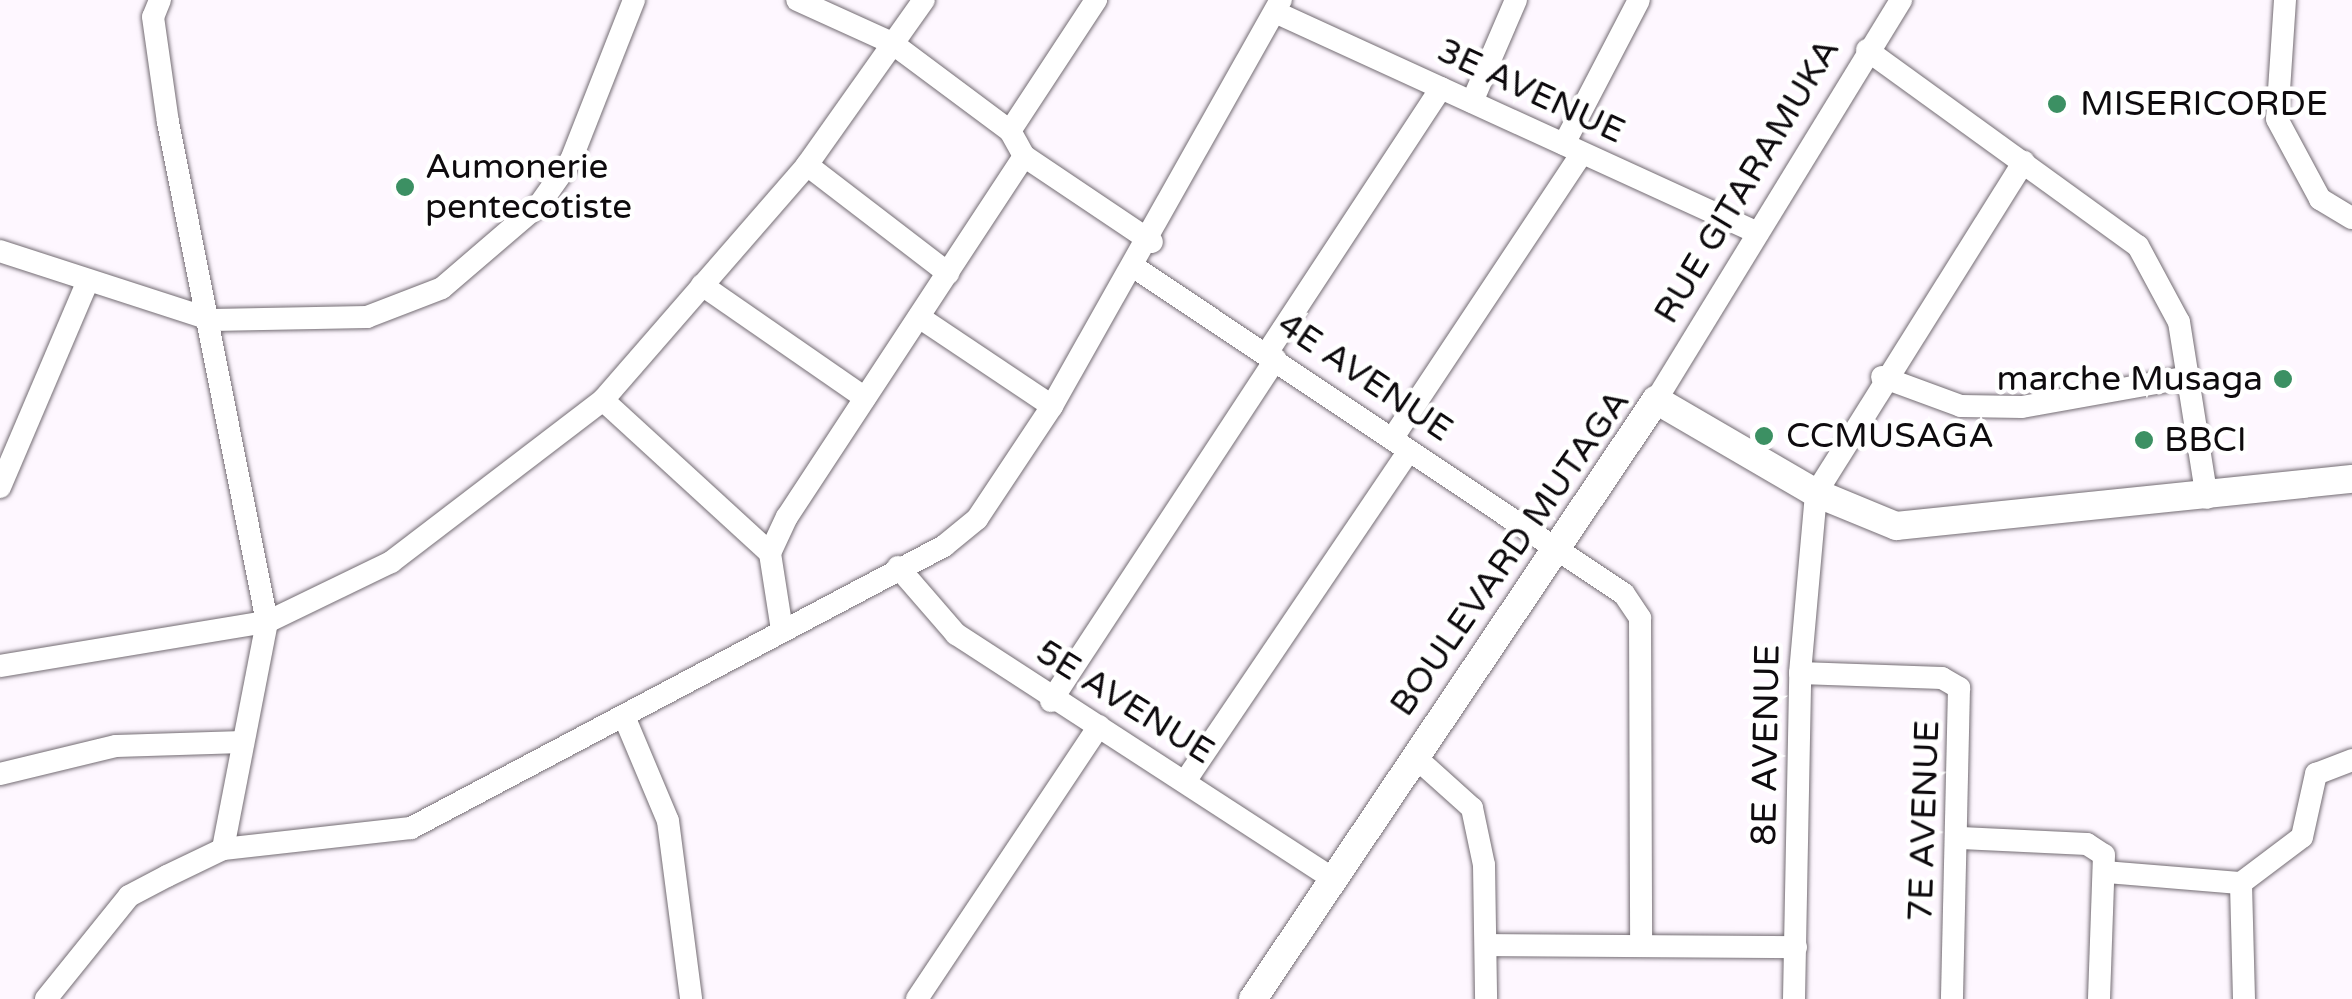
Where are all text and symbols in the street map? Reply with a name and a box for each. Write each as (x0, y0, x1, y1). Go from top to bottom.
street label: 3E AVENUE (1431, 29, 1631, 153)
street label: RUE GITARAMUKA (1645, 31, 1849, 331)
place label: MISERICORDE (2080, 83, 2328, 125)
marker: MISERICORDE (2044, 91, 2070, 117)
place label: Aumonerie pentecotiste (425, 146, 632, 228)
marker: Aumonerie pentecotiste (394, 176, 416, 198)
street label: 4E AVENUE (1270, 303, 1460, 451)
place label: marche Musaga (1997, 358, 2263, 400)
marker: marche Musaga (2272, 368, 2294, 390)
street label: BOULEVARD MUTAGA (1381, 382, 1639, 724)
place label: CCMUSAGA (1786, 415, 1994, 457)
place label: BBCI (2164, 419, 2247, 461)
marker: CCMUSAGA (1751, 423, 1777, 449)
marker: BBCI (2133, 429, 2155, 451)
street label: 5E AVENUE (1028, 631, 1222, 773)
street label: 8E AVENUE (1743, 644, 1789, 846)
street label: 7E AVENUE (1899, 720, 1949, 922)

